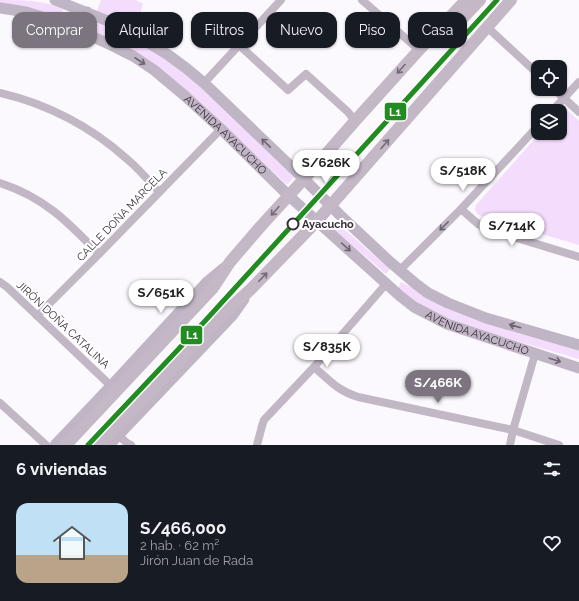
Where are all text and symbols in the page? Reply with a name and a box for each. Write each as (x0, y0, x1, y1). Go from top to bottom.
chip: Comprar (12, 12, 97, 48)
chip: Alquilar (105, 12, 183, 48)
chip: Filtros (191, 12, 258, 48)
chip: Nuevo (266, 12, 337, 48)
chip: Piso (345, 12, 400, 48)
chip: Casa (408, 12, 467, 48)
one-way arrow (134, 57, 145, 65)
map controls (531, 60, 567, 140)
button: locate (531, 60, 567, 96)
one-way arrow (397, 64, 406, 75)
street label: AVENIDA AYACUCHO (182, 92, 270, 177)
line badge: L1 (384, 102, 407, 121)
button: layers (531, 104, 567, 140)
text: L1 (389, 106, 401, 119)
one-way arrow (261, 138, 271, 148)
one-way arrow (380, 139, 390, 149)
pin: S/626K (293, 150, 359, 184)
text: S/626K (302, 155, 350, 170)
pin: S/518K (430, 158, 496, 192)
text: S/518K (440, 163, 486, 178)
street label: CALLE DOÑA MARCELA (74, 165, 170, 264)
one-way arrow (270, 206, 279, 216)
pin: S/714K (479, 213, 545, 247)
marker: Ayacucho (286, 217, 300, 231)
place label: Ayacucho (302, 218, 354, 231)
text: S/714K (489, 218, 535, 233)
one-way arrow (439, 221, 449, 231)
one-way arrow (341, 243, 351, 252)
one-way arrow (258, 272, 268, 282)
street label: JIRÓN DOÑA CATALINA (14, 278, 113, 372)
pin: S/651K (128, 280, 194, 314)
text: S/651K (137, 285, 185, 300)
street label: AVENIDA AYACUCHO (423, 308, 531, 357)
one-way arrow (508, 322, 521, 330)
line badge: L1 (180, 325, 203, 345)
text: L1 (186, 329, 198, 342)
pin: S/835K (294, 334, 360, 368)
text: S/835K (303, 339, 351, 354)
one-way arrow (549, 357, 561, 365)
pin: S/466K (405, 370, 471, 404)
text: S/466K (414, 375, 462, 390)
icon: filters (541, 458, 563, 480)
text: 6 viviendas (16, 459, 107, 479)
text: S/466,000 (140, 518, 227, 538)
icon: home (48, 519, 96, 567)
icon: heart (541, 532, 563, 554)
text: 2 hab. · 62 m² (140, 538, 219, 553)
text: Jirón Juan de Rada (140, 553, 253, 568)

